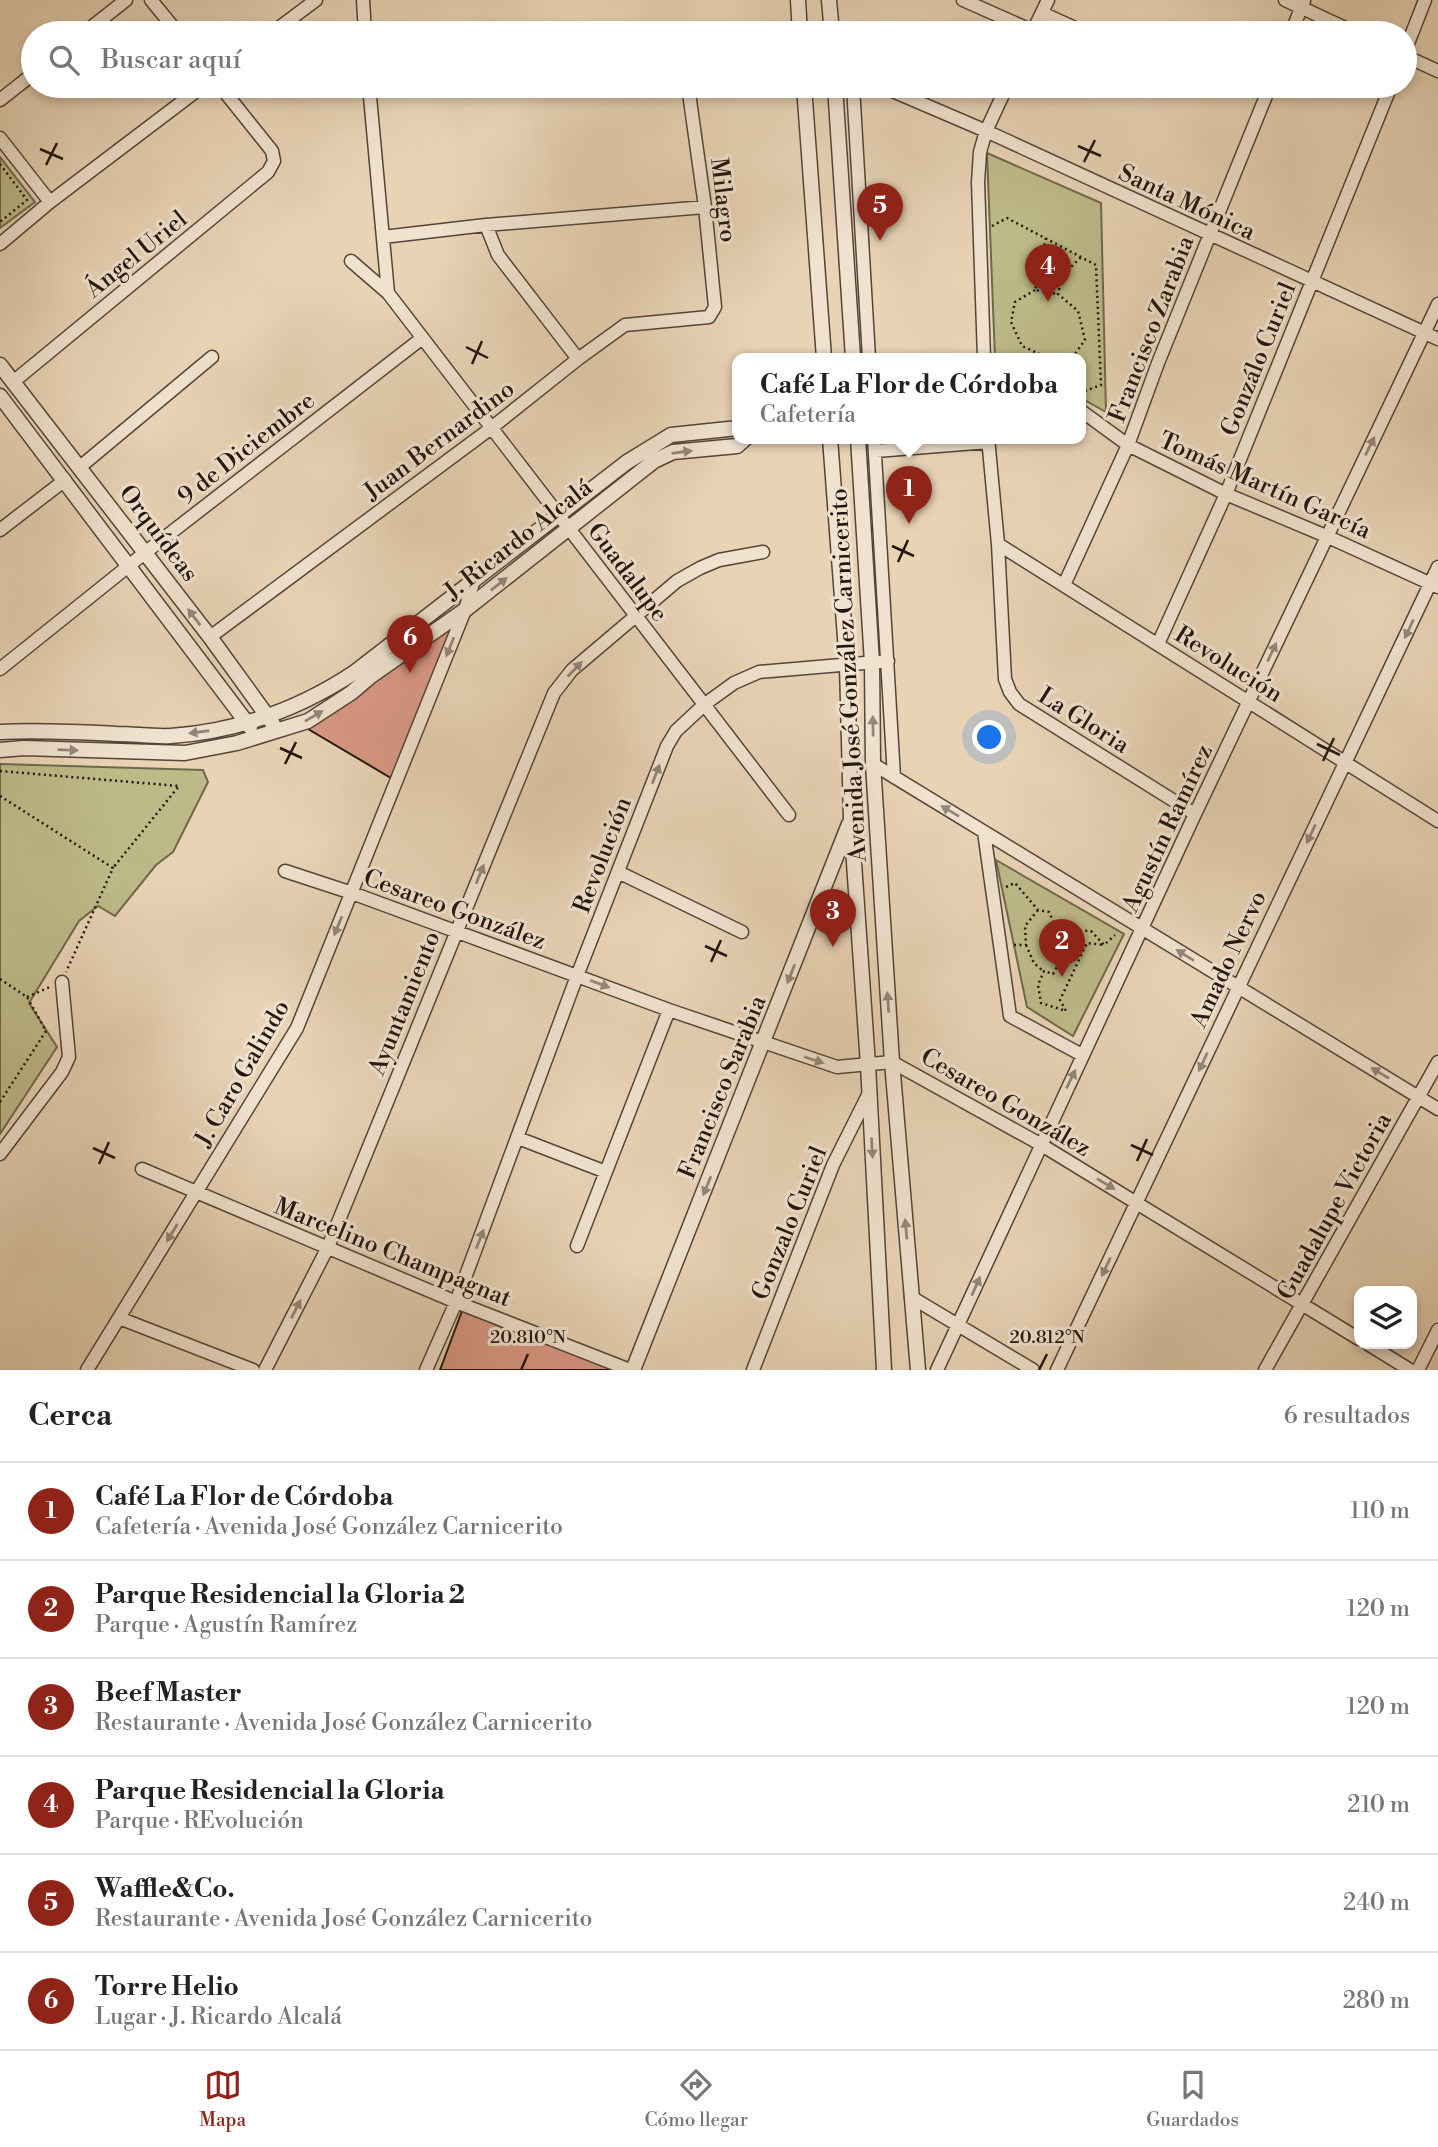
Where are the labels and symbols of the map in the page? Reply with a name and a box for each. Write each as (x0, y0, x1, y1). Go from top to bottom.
street label: Milagro (703, 156, 743, 244)
street label: Santa Mónica (1113, 158, 1260, 248)
pin: 5 (857, 183, 903, 241)
street label: Ángel Uriel (78, 204, 194, 306)
street label: Francisco Zarabia (1103, 231, 1202, 427)
pin: 4 (1025, 244, 1071, 302)
street label: Gonzálo Curiel (1215, 278, 1303, 440)
street label: Juan Bernardino (357, 374, 521, 508)
street label: 9 de Diciembre (172, 386, 321, 512)
street label: Tomás Martín García (1154, 426, 1376, 547)
one-way arrow (1364, 436, 1376, 456)
one-way arrow (671, 446, 693, 457)
pin: 1 (886, 466, 932, 524)
street label: J. Ricardo Alcalá (438, 472, 599, 607)
street label: Orquídeas (112, 479, 204, 588)
street label: Avenida José González Carnicerito (824, 487, 874, 864)
street label: Guadalupe (580, 517, 674, 628)
one-way arrow (489, 576, 507, 591)
one-way arrow (187, 608, 202, 626)
pin: 6 (387, 615, 433, 673)
one-way arrow (1403, 618, 1414, 639)
street label: Revolución (1169, 620, 1288, 710)
one-way arrow (445, 637, 456, 658)
one-way arrow (1267, 642, 1278, 662)
one-way arrow (566, 661, 582, 678)
street label: La Gloria (1032, 681, 1135, 761)
one-way arrow (305, 710, 324, 722)
one-way arrow (867, 715, 879, 737)
your location (972, 720, 1006, 754)
one-way arrow (188, 727, 210, 738)
street label: Agustín Ramírez (1115, 740, 1220, 918)
one-way arrow (57, 745, 79, 756)
one-way arrow (650, 764, 661, 785)
street label: Revolución (567, 793, 639, 918)
one-way arrow (940, 804, 959, 817)
one-way arrow (1305, 824, 1317, 844)
street label: Cesareo González (359, 863, 550, 957)
one-way arrow (474, 863, 485, 884)
street label: Amado Nervo (1184, 886, 1274, 1034)
pin: 3 (810, 889, 856, 947)
one-way arrow (333, 916, 344, 937)
pin: 2 (1039, 919, 1085, 977)
street label: Ayuntamiento (362, 927, 447, 1081)
one-way arrow (1176, 949, 1195, 962)
one-way arrow (785, 964, 796, 985)
one-way arrow (589, 979, 610, 990)
street label: Francisco Sarabia (672, 990, 774, 1184)
one-way arrow (883, 991, 894, 1013)
street label: J. Caro Galindo (188, 995, 297, 1153)
street label: Cesareo González (915, 1042, 1096, 1164)
one-way arrow (1197, 1052, 1209, 1072)
one-way arrow (804, 1055, 825, 1065)
one-way arrow (1370, 1067, 1389, 1080)
one-way arrow (1065, 1069, 1077, 1089)
street label: Guadalupe Victoria (1271, 1107, 1399, 1305)
one-way arrow (867, 1138, 878, 1160)
street label: Gonzalo Curiel (746, 1142, 834, 1304)
one-way arrow (702, 1175, 713, 1196)
one-way arrow (1096, 1177, 1115, 1190)
street label: Marcelino Champagnat (270, 1192, 516, 1314)
one-way arrow (900, 1218, 911, 1240)
one-way arrow (165, 1223, 178, 1242)
one-way arrow (475, 1228, 486, 1249)
one-way arrow (1100, 1257, 1111, 1277)
one-way arrow (970, 1276, 982, 1296)
one-way arrow (291, 1299, 302, 1319)
text: 20.810°N (490, 1326, 567, 1349)
text: 20.812°N (1009, 1326, 1085, 1349)

